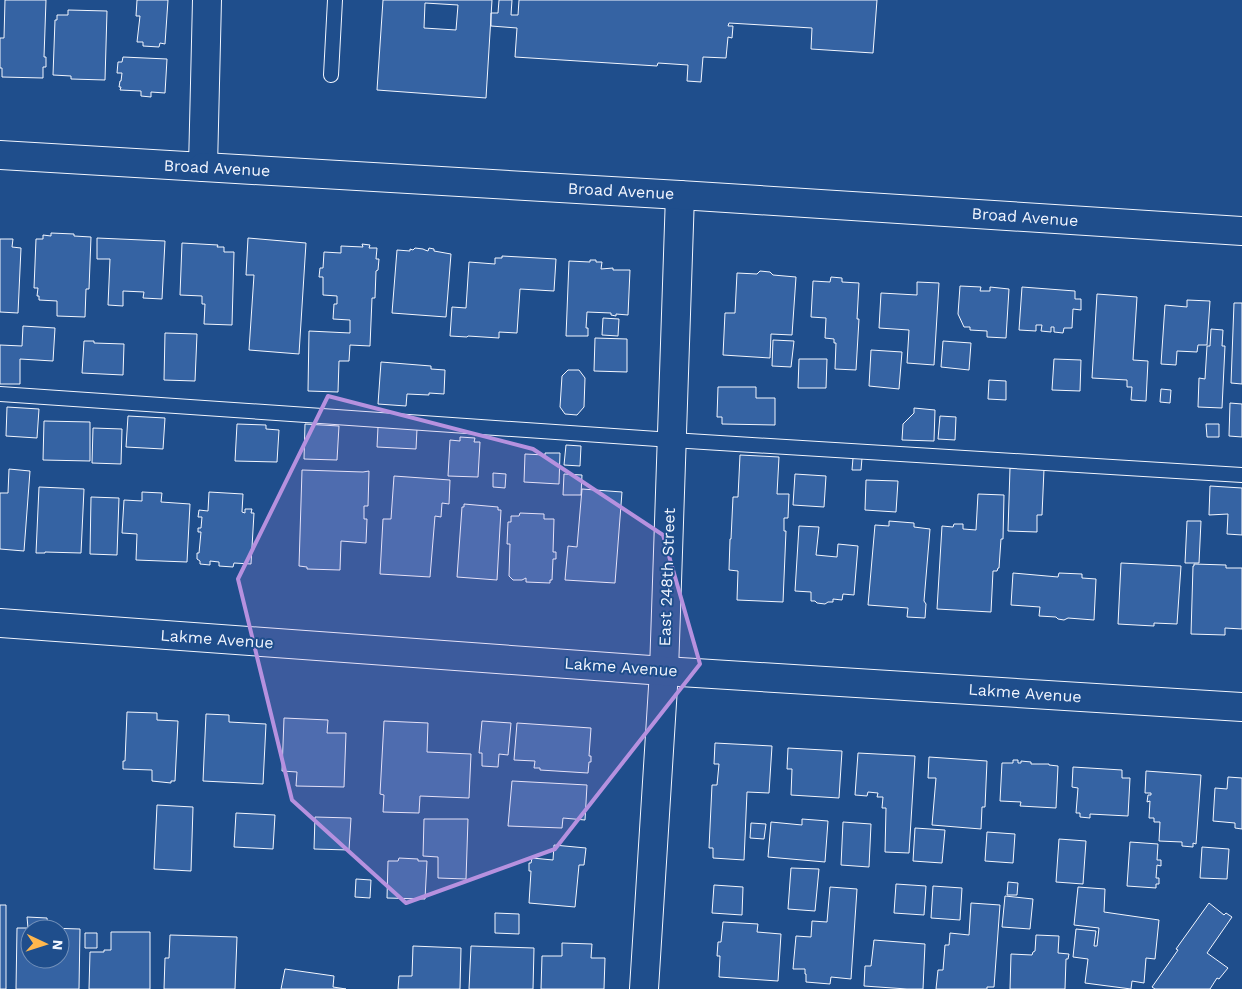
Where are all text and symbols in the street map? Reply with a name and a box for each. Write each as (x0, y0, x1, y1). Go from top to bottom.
street label: Broad Avenue (163, 156, 271, 180)
street label: Broad Avenue (567, 179, 675, 203)
street label: Broad Avenue (971, 204, 1079, 230)
street label: East 248th Street (655, 507, 679, 647)
street label: Lakme Avenue (160, 626, 274, 652)
street label: Lakme Avenue (564, 654, 678, 680)
street label: Lakme Avenue (968, 680, 1082, 706)
north arrow (20, 919, 70, 969)
text: N (50, 939, 66, 951)

